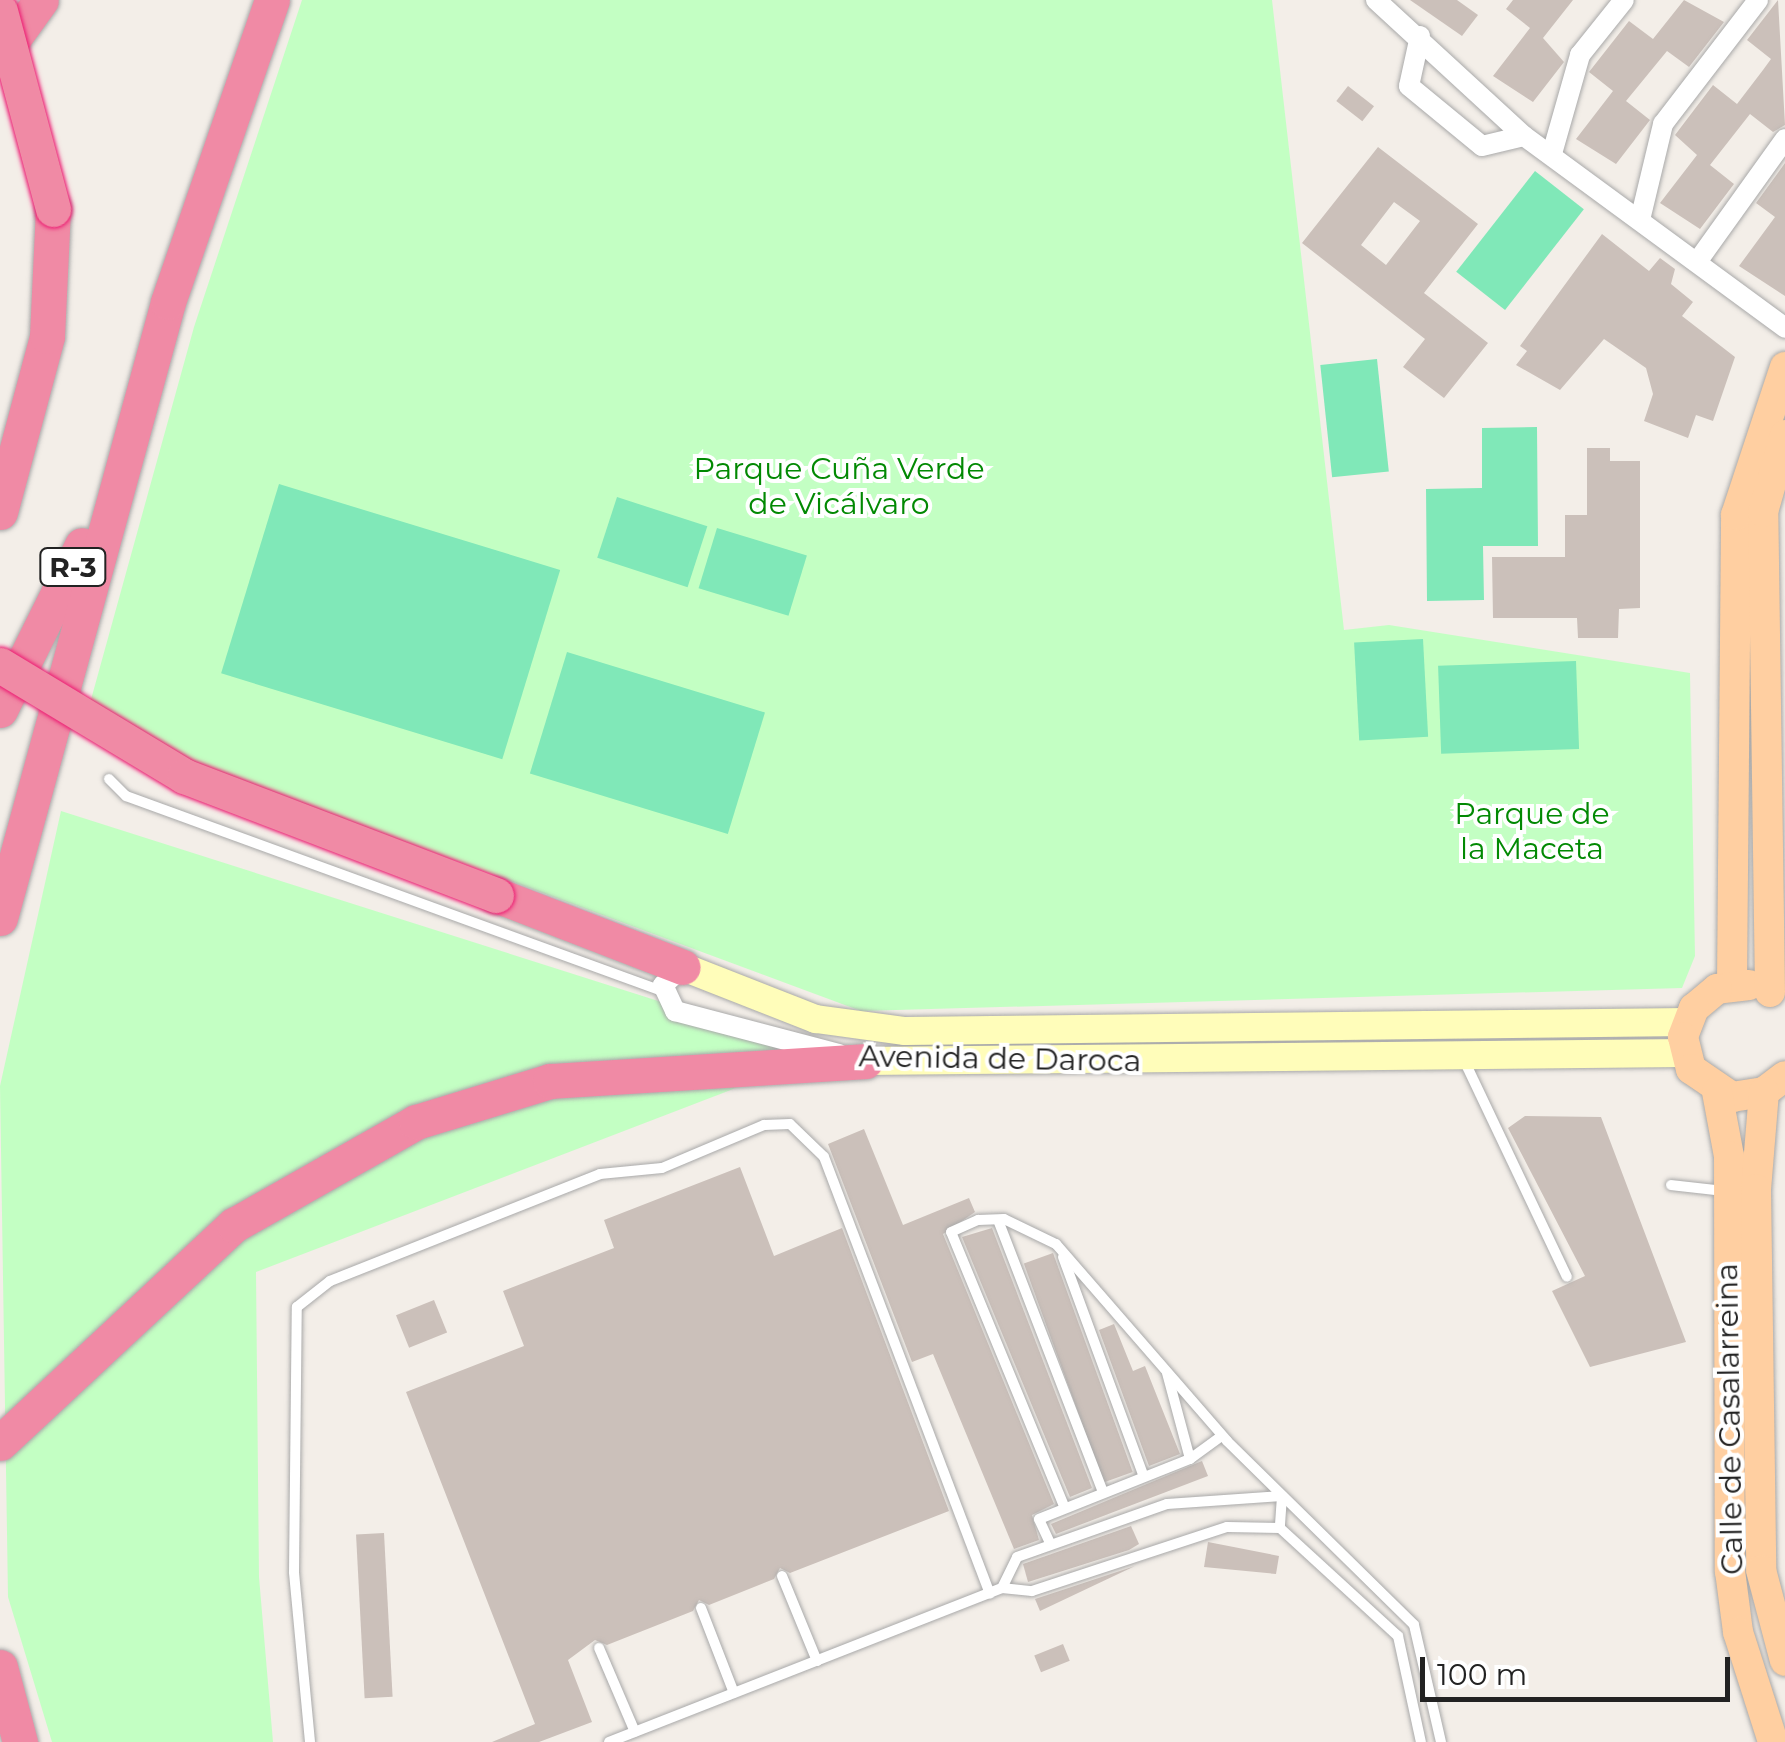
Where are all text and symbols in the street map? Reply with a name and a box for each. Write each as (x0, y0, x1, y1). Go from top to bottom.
park label: Parque Cuña Verde de Vicálvaro (693, 451, 985, 522)
road number: R-3 (38, 544, 108, 590)
park label: Parque de la Maceta (1454, 796, 1610, 866)
street label: Avenida de Daroca (858, 1039, 1142, 1079)
street label: Calle de Casalarreina (1709, 1263, 1751, 1575)
scale bar (1425, 1637, 1735, 1699)
text: 100 m (1437, 1656, 1527, 1693)

